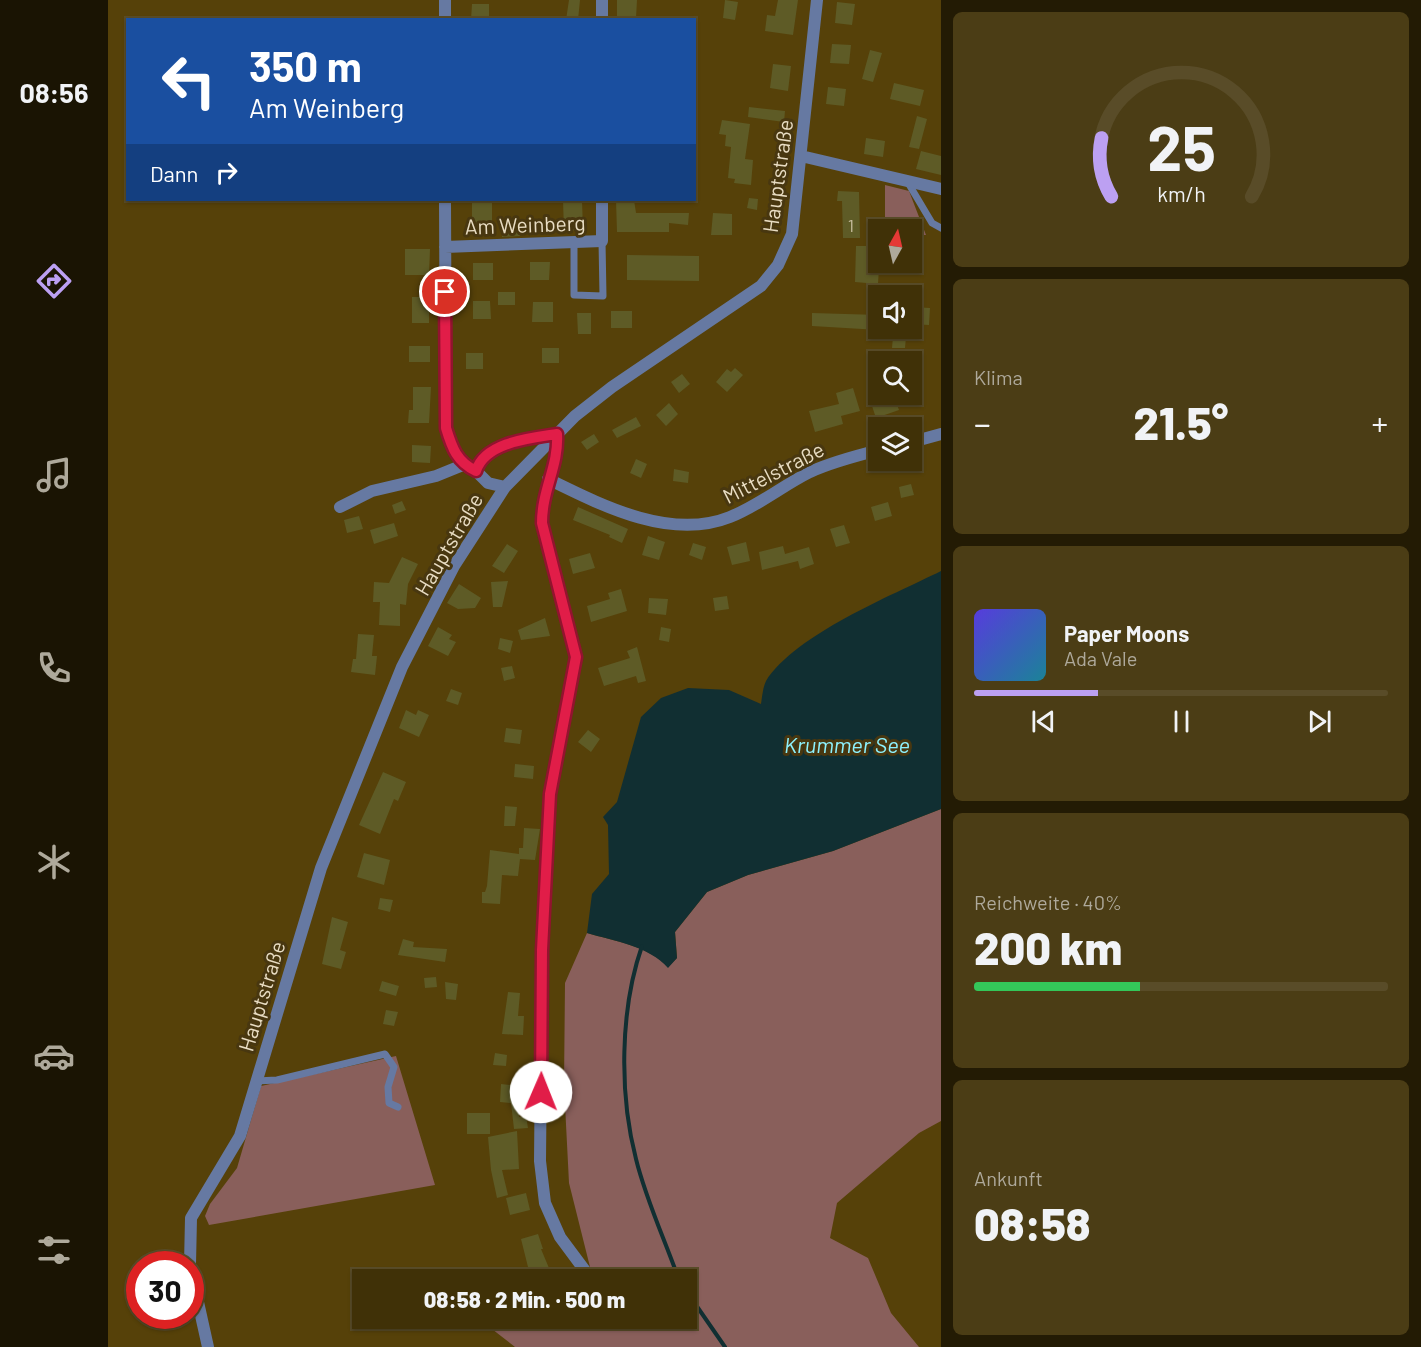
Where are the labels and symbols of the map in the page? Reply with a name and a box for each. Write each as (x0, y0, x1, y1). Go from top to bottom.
street label: Hauptstraße (757, 118, 797, 234)
street label: Am Weinberg (464, 209, 586, 239)
house number: 1 (848, 214, 854, 236)
north arrow (868, 219, 922, 273)
pin (419, 266, 470, 317)
street label: Mittelstraße (718, 436, 828, 508)
street label: Hauptstraße (409, 488, 487, 600)
water label: Krummer See (784, 731, 910, 757)
street label: Hauptstraße (232, 938, 290, 1054)
position arrow (509, 1060, 573, 1124)
speed limit sign: 30 (126, 1251, 204, 1329)

